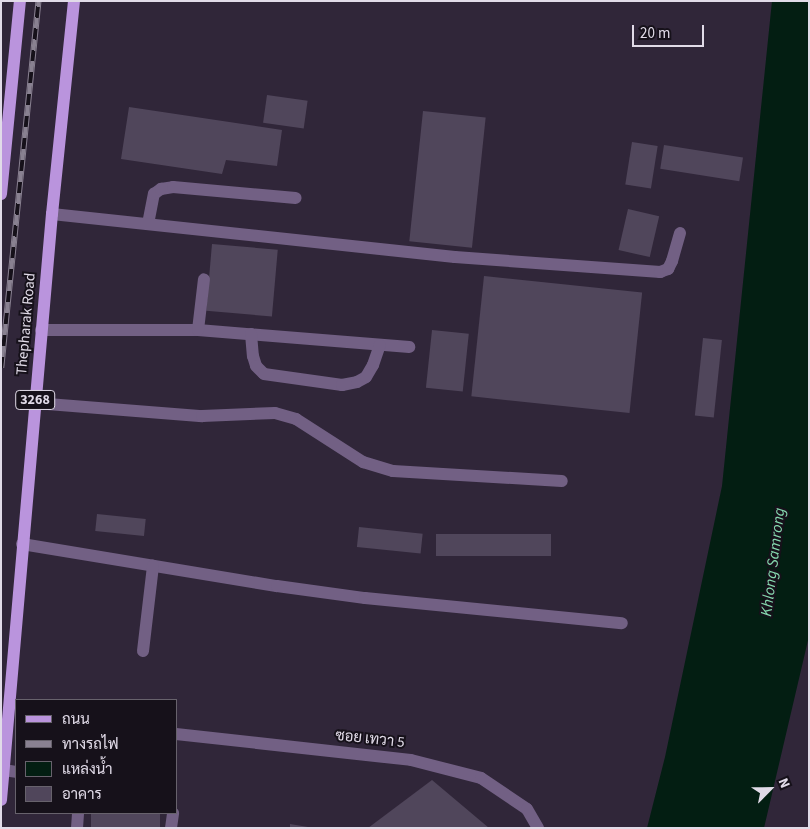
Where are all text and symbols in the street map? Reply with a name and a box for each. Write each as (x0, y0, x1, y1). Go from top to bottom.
scale bar (635, 15, 708, 47)
text: 20 m (640, 23, 670, 44)
street label: Thepharak Road (13, 272, 39, 376)
road number: 3268 (15, 388, 55, 412)
water label: Khlong Samrong (757, 507, 789, 617)
legend (15, 699, 178, 814)
text: ถนน (62, 709, 90, 730)
street label: ซอย เทวา 5 (334, 726, 406, 752)
text: ทางรถไฟ (62, 734, 119, 755)
text: แหล่งน้ำ (62, 759, 113, 780)
north arrow (745, 764, 795, 814)
text: N (773, 775, 795, 791)
text: อาคาร (62, 784, 102, 805)

